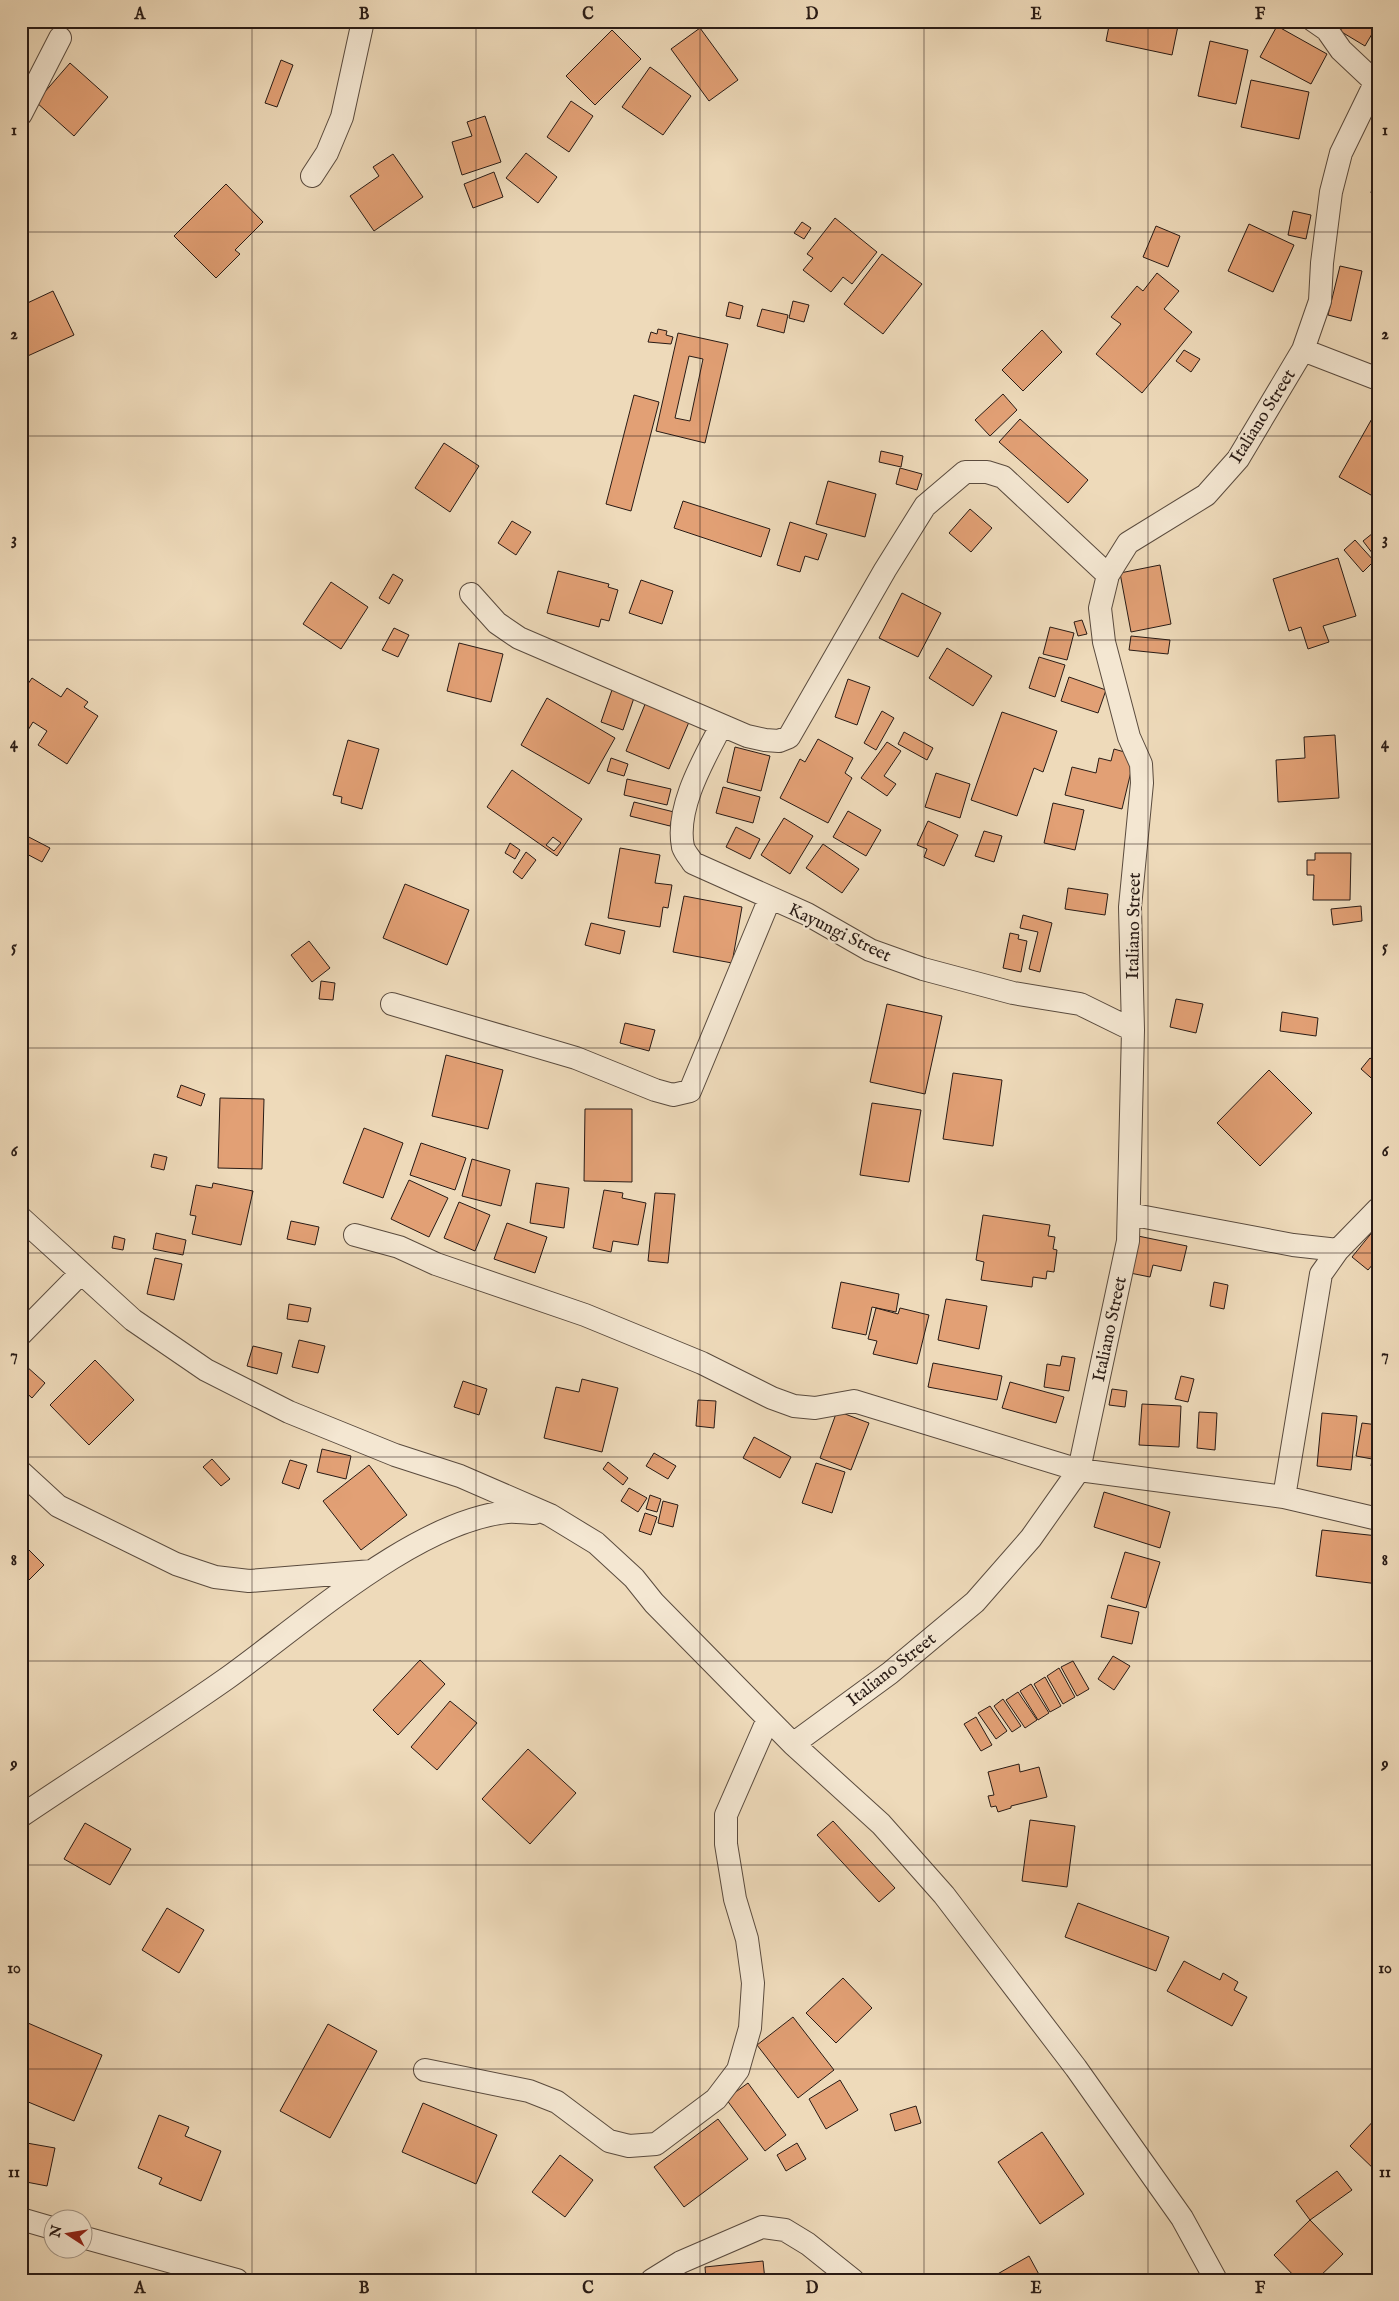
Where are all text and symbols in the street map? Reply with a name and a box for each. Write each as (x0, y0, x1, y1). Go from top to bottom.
text: A (134, 5, 147, 25)
text: B (359, 5, 370, 25)
text: C (582, 5, 594, 25)
text: D (806, 5, 819, 25)
text: E (1030, 5, 1042, 25)
text: F (1255, 5, 1266, 25)
text: 1 (11, 121, 17, 141)
text: 1 (1382, 121, 1388, 141)
text: 2 (10, 325, 18, 345)
text: 2 (1381, 325, 1389, 345)
street label: Italiano Street (1225, 365, 1301, 468)
text: 3 (11, 530, 17, 550)
text: 3 (1382, 530, 1388, 550)
text: 4 (10, 734, 19, 754)
text: 4 (1381, 734, 1390, 754)
street label: Italiano Street (1122, 872, 1147, 980)
street label: Kayungi Street (784, 899, 895, 968)
text: 5 (11, 938, 17, 958)
text: 5 (1382, 938, 1388, 958)
text: 6 (11, 1142, 19, 1162)
text: 6 (1382, 1142, 1390, 1162)
street label: Italiano Street (1088, 1275, 1133, 1384)
text: 7 (10, 1346, 18, 1366)
text: 7 (1381, 1346, 1389, 1366)
text: 8 (11, 1551, 17, 1571)
text: 8 (1382, 1551, 1388, 1571)
street label: Italiano Street (843, 1628, 941, 1712)
text: 9 (10, 1755, 18, 1775)
text: 9 (1381, 1755, 1389, 1775)
text: 10 (7, 1959, 21, 1979)
text: 10 (1378, 1959, 1392, 1979)
text: 11 (8, 2163, 20, 2183)
text: 11 (1379, 2163, 1391, 2183)
north arrow (42, 2208, 92, 2258)
text: N (46, 2224, 66, 2240)
text: A (134, 2279, 147, 2299)
text: B (359, 2279, 370, 2299)
text: C (582, 2279, 594, 2299)
text: D (806, 2279, 819, 2299)
text: E (1030, 2279, 1042, 2299)
text: F (1255, 2279, 1266, 2299)

